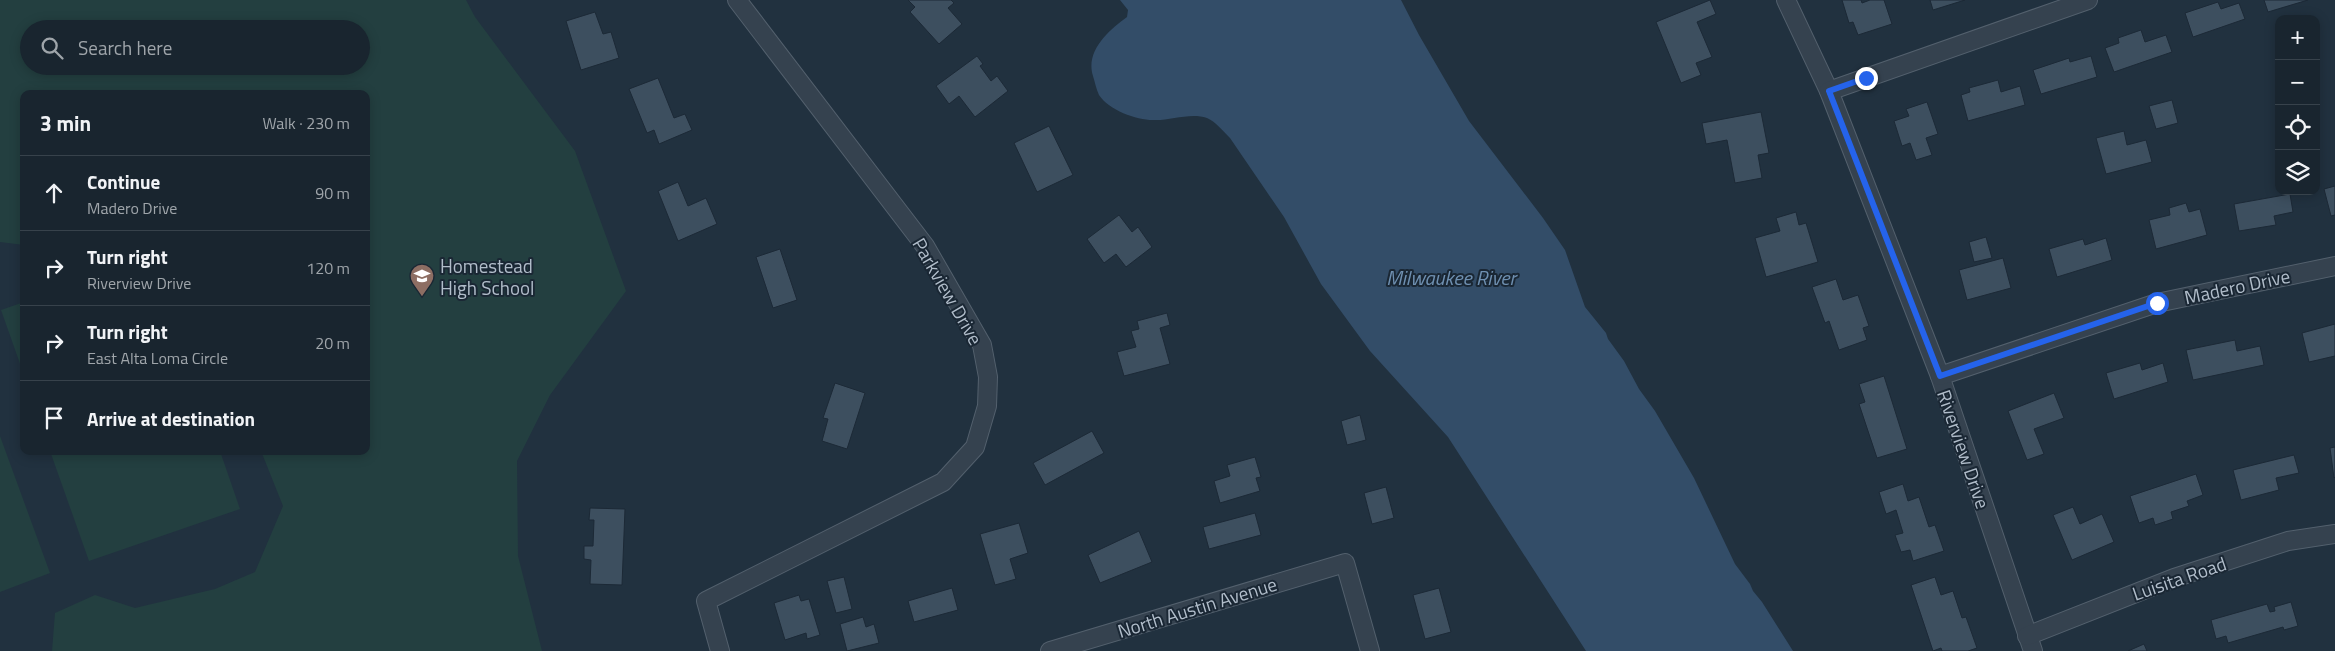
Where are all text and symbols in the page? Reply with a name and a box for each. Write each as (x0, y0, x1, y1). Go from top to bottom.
map controls (2275, 15, 2320, 195)
button: + (2275, 15, 2320, 60)
search box (20, 20, 370, 75)
text: Search here (78, 33, 172, 62)
icon: search (38, 34, 66, 62)
button: − (2275, 60, 2320, 105)
route end (1855, 67, 1878, 90)
button: locate (2275, 105, 2320, 150)
text: 3 min (40, 107, 91, 139)
text: Walk · 230 m (262, 111, 350, 135)
button: layers (2275, 150, 2320, 195)
text: Continue (87, 167, 160, 196)
icon: ahead (40, 179, 68, 207)
text: 90 m (315, 181, 350, 205)
text: Madero Drive (87, 196, 177, 220)
street label: Parkview Drive (906, 232, 990, 350)
text: Turn right (87, 242, 168, 271)
place label: Homestead High School (440, 251, 534, 302)
icon: right (40, 254, 68, 282)
text: 120 m (306, 256, 350, 280)
street label: Madero Drive (2182, 261, 2292, 311)
water label: Milwaukee River (1386, 262, 1519, 293)
school or university icon: Homestead High School (409, 263, 435, 297)
text: Riverview Drive (87, 271, 191, 295)
route start (2146, 292, 2169, 315)
text: Turn right (87, 317, 168, 346)
icon: right (40, 329, 68, 357)
text: 20 m (315, 331, 350, 355)
text: East Alta Loma Circle (87, 346, 228, 370)
street label: Riverview Drive (1930, 386, 1998, 512)
icon: arrive (40, 404, 68, 432)
text: Arrive at destination (87, 404, 255, 433)
street label: Luisita Road (2128, 548, 2230, 608)
street label: North Austin Avenue (1114, 569, 1280, 645)

